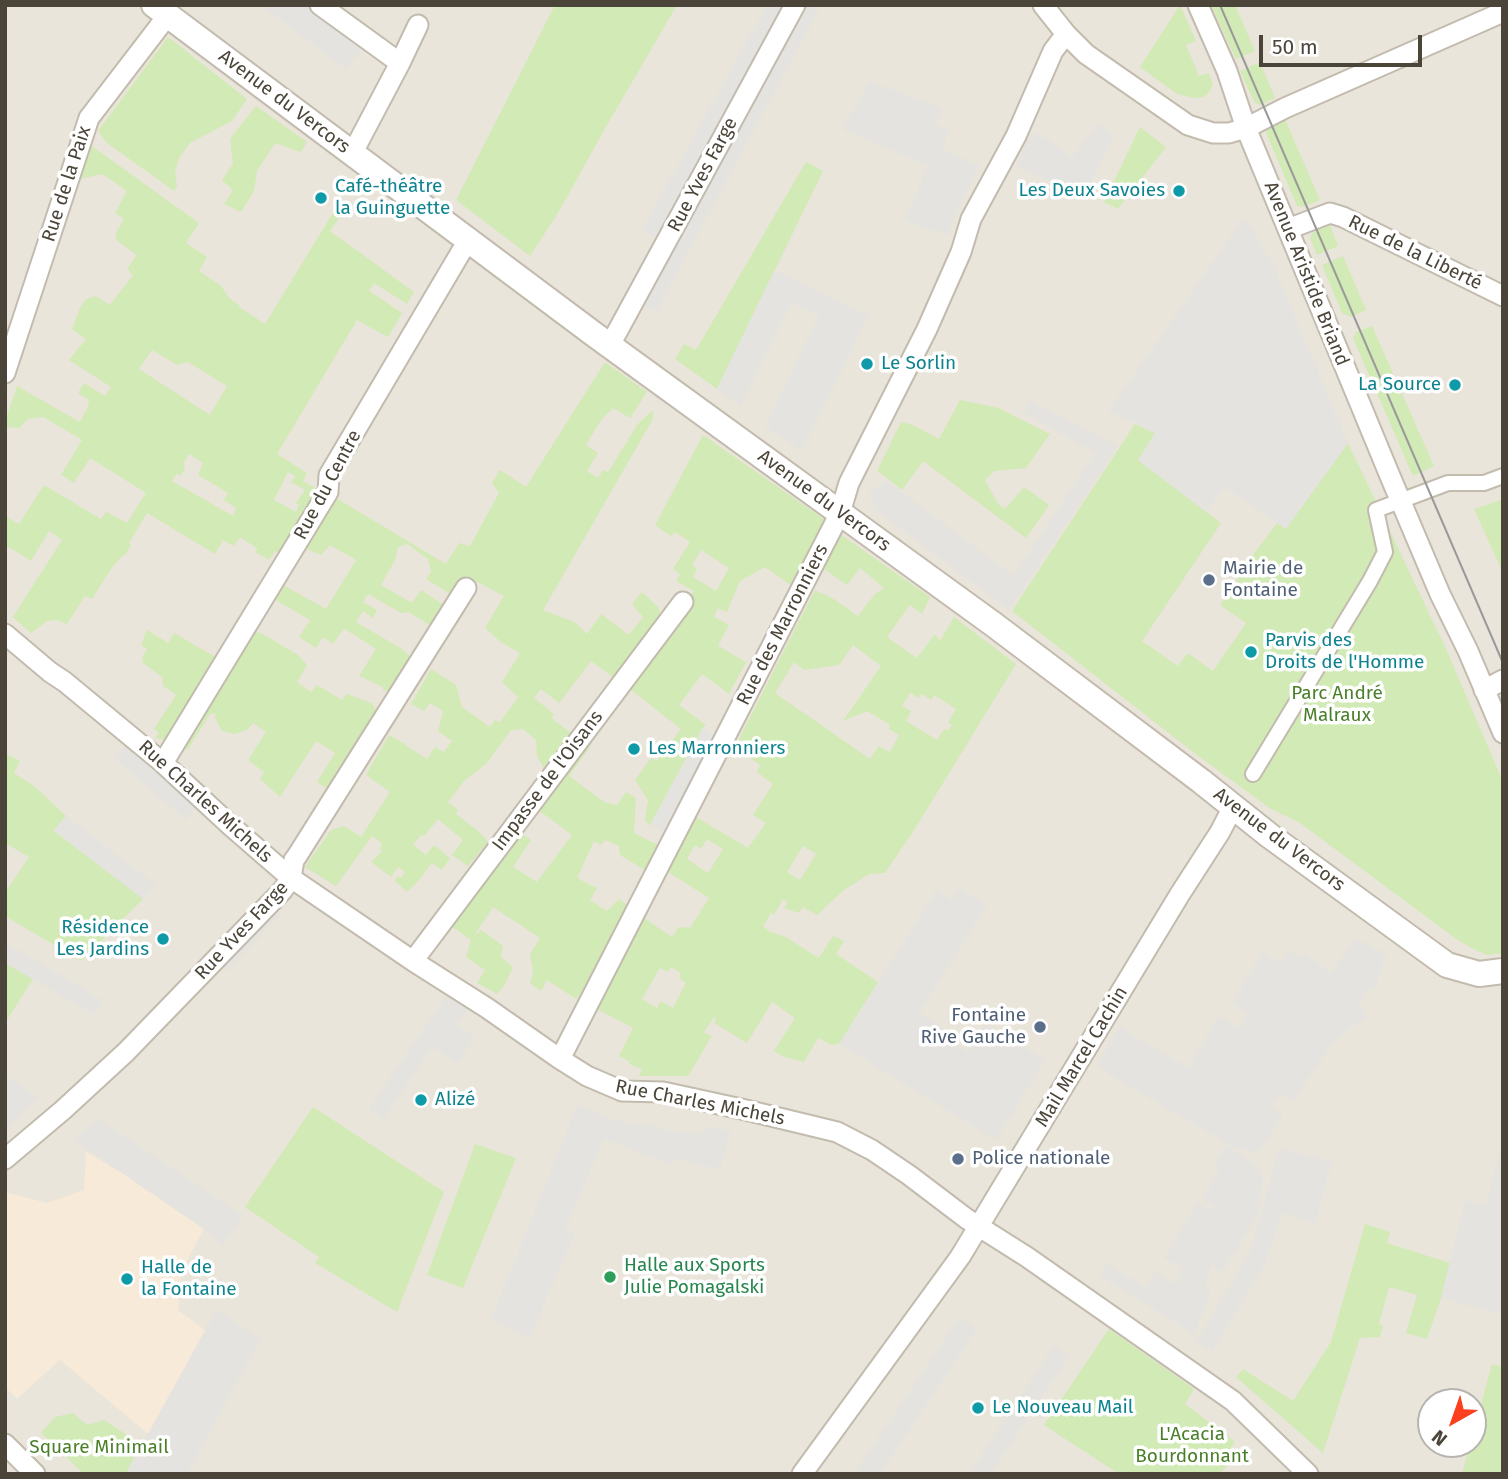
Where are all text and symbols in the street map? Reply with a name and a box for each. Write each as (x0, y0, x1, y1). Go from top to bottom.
scale bar (1263, 21, 1426, 65)
text: 50 m (1272, 34, 1318, 60)
street label: Avenue du Vercors (214, 45, 354, 159)
street label: Rue Yves Farge (663, 114, 743, 236)
street label: Rue de la Paix (38, 123, 96, 245)
place label: Café-théâtre la Guinguette (335, 176, 450, 220)
street label: Avenue Aristide Briand (1259, 179, 1353, 369)
place label: Les Deux Savoies (1018, 180, 1165, 202)
marker: Les Deux Savoies (1171, 183, 1187, 199)
marker: Café-théâtre la Guinguette (313, 190, 329, 206)
street label: Rue de la Liberté (1344, 211, 1486, 295)
place label: Le Sorlin (881, 353, 956, 375)
marker: Le Sorlin (859, 356, 875, 372)
place label: La Source (1358, 374, 1441, 396)
marker: La Source (1447, 377, 1463, 393)
street label: Rue du Centre (290, 426, 366, 544)
street label: Avenue du Vercors (753, 445, 895, 557)
street label: Rue des Marronniers (732, 541, 834, 709)
place label: Mairie de Fontaine (1223, 558, 1303, 602)
marker: Mairie de Fontaine (1201, 572, 1217, 588)
place label: Parvis des Droits de l'Homme (1265, 630, 1424, 674)
marker: Parvis des Droits de l'Homme (1243, 644, 1259, 660)
park label: Parc André Malraux (1291, 683, 1383, 727)
street label: Impasse de l'Oisans (488, 706, 608, 856)
street label: Rue Charles Michels (133, 736, 277, 868)
place label: Les Marronniers (648, 738, 785, 760)
marker: Les Marronniers (626, 741, 642, 757)
street label: Avenue du Vercors (1209, 783, 1349, 897)
street label: Rue Yves Farge (191, 877, 293, 985)
place label: Résidence Les Jardins (56, 917, 149, 961)
marker: Résidence Les Jardins (155, 931, 171, 947)
street label: Mail Marcel Cachin (1031, 983, 1133, 1131)
place label: Fontaine Rive Gauche (921, 1005, 1026, 1049)
marker: Fontaine Rive Gauche (1032, 1019, 1048, 1035)
street label: Rue Charles Michels (613, 1075, 787, 1131)
place label: Alizé (435, 1089, 475, 1111)
marker: Alizé (413, 1092, 429, 1108)
place label: Police nationale (972, 1148, 1110, 1170)
marker: Police nationale (950, 1151, 966, 1167)
place label: Halle aux Sports Julie Pomagalski (624, 1255, 765, 1299)
place label: Halle de la Fontaine (141, 1257, 237, 1301)
marker: Halle aux Sports Julie Pomagalski (602, 1269, 618, 1285)
marker: Halle de la Fontaine (119, 1271, 135, 1287)
north arrow (1417, 1388, 1487, 1458)
place label: Le Nouveau Mail (992, 1397, 1133, 1419)
marker: Le Nouveau Mail (970, 1400, 986, 1416)
park label: L'Acacia Bourdonnant (1135, 1424, 1249, 1468)
text: N (1427, 1425, 1452, 1451)
park label: Square Minimail (29, 1437, 169, 1459)

